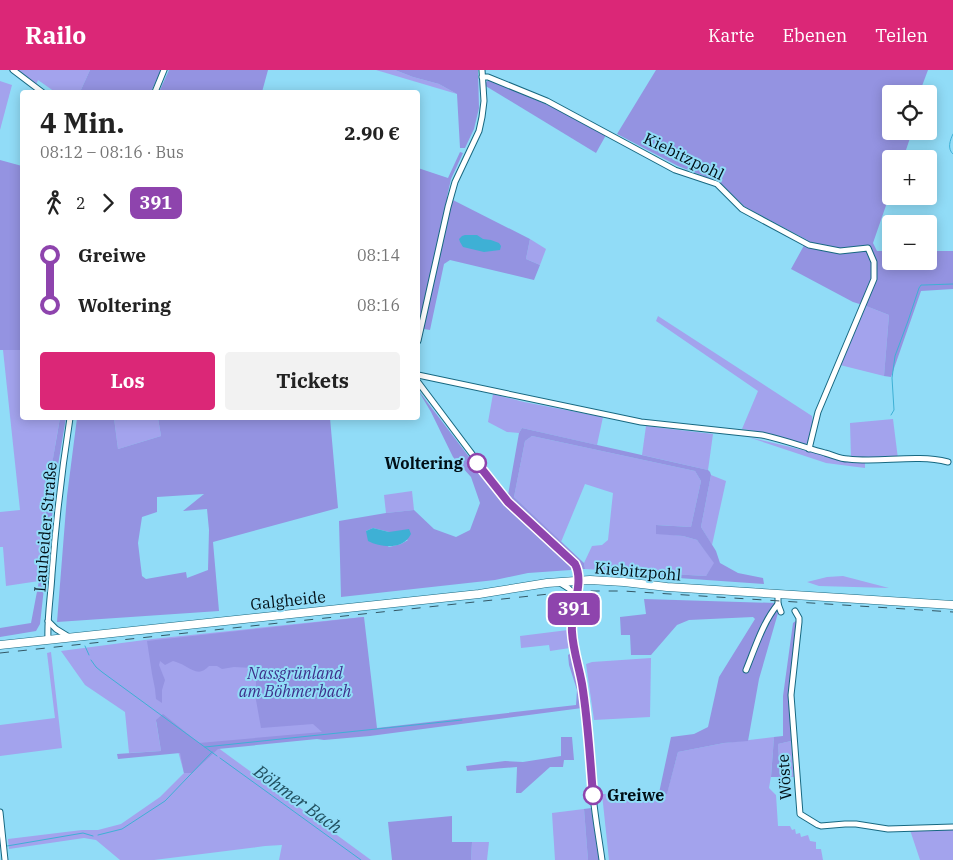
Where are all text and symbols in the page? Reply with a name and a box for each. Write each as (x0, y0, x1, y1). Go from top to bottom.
text: Railo (25, 19, 86, 51)
text: Karte (708, 24, 754, 47)
text: Ebenen (782, 24, 847, 47)
text: Teilen (875, 24, 928, 47)
map controls (882, 85, 937, 270)
button: locate (882, 85, 937, 140)
text: 4 Min. (40, 104, 124, 141)
text: 2.90 € (344, 121, 400, 145)
street label: Kiebitzpohl (640, 128, 728, 184)
text: 08:12 – 08:16 · Bus (40, 142, 184, 162)
button: + (882, 150, 937, 205)
icon: walk (40, 189, 68, 217)
icon: forward (94, 189, 122, 217)
text: 391 (140, 191, 172, 214)
text: 2 (76, 193, 86, 213)
button: − (882, 215, 937, 270)
text: Greiwe (78, 243, 146, 267)
text: 08:14 (357, 245, 400, 265)
text: Woltering (78, 293, 171, 317)
text: 08:16 (357, 295, 400, 315)
button: Los (40, 352, 215, 410)
button: Tickets (225, 352, 400, 410)
place label: Woltering (385, 453, 464, 473)
marker: Woltering (467, 453, 487, 473)
street label: Lauheider Straße (29, 461, 61, 593)
street label: Kiebitzpohl (594, 557, 682, 585)
street label: Galgheide (249, 586, 327, 614)
line badge: 391 (545, 593, 603, 625)
text: 391 (558, 597, 590, 620)
park label: Nassgrünland am Böhmerbach (239, 663, 351, 701)
street label: Wöste (772, 753, 796, 801)
water label: Böhmer Bach (249, 759, 347, 839)
marker: Greiwe (583, 785, 603, 805)
place label: Greiwe (607, 785, 664, 805)

